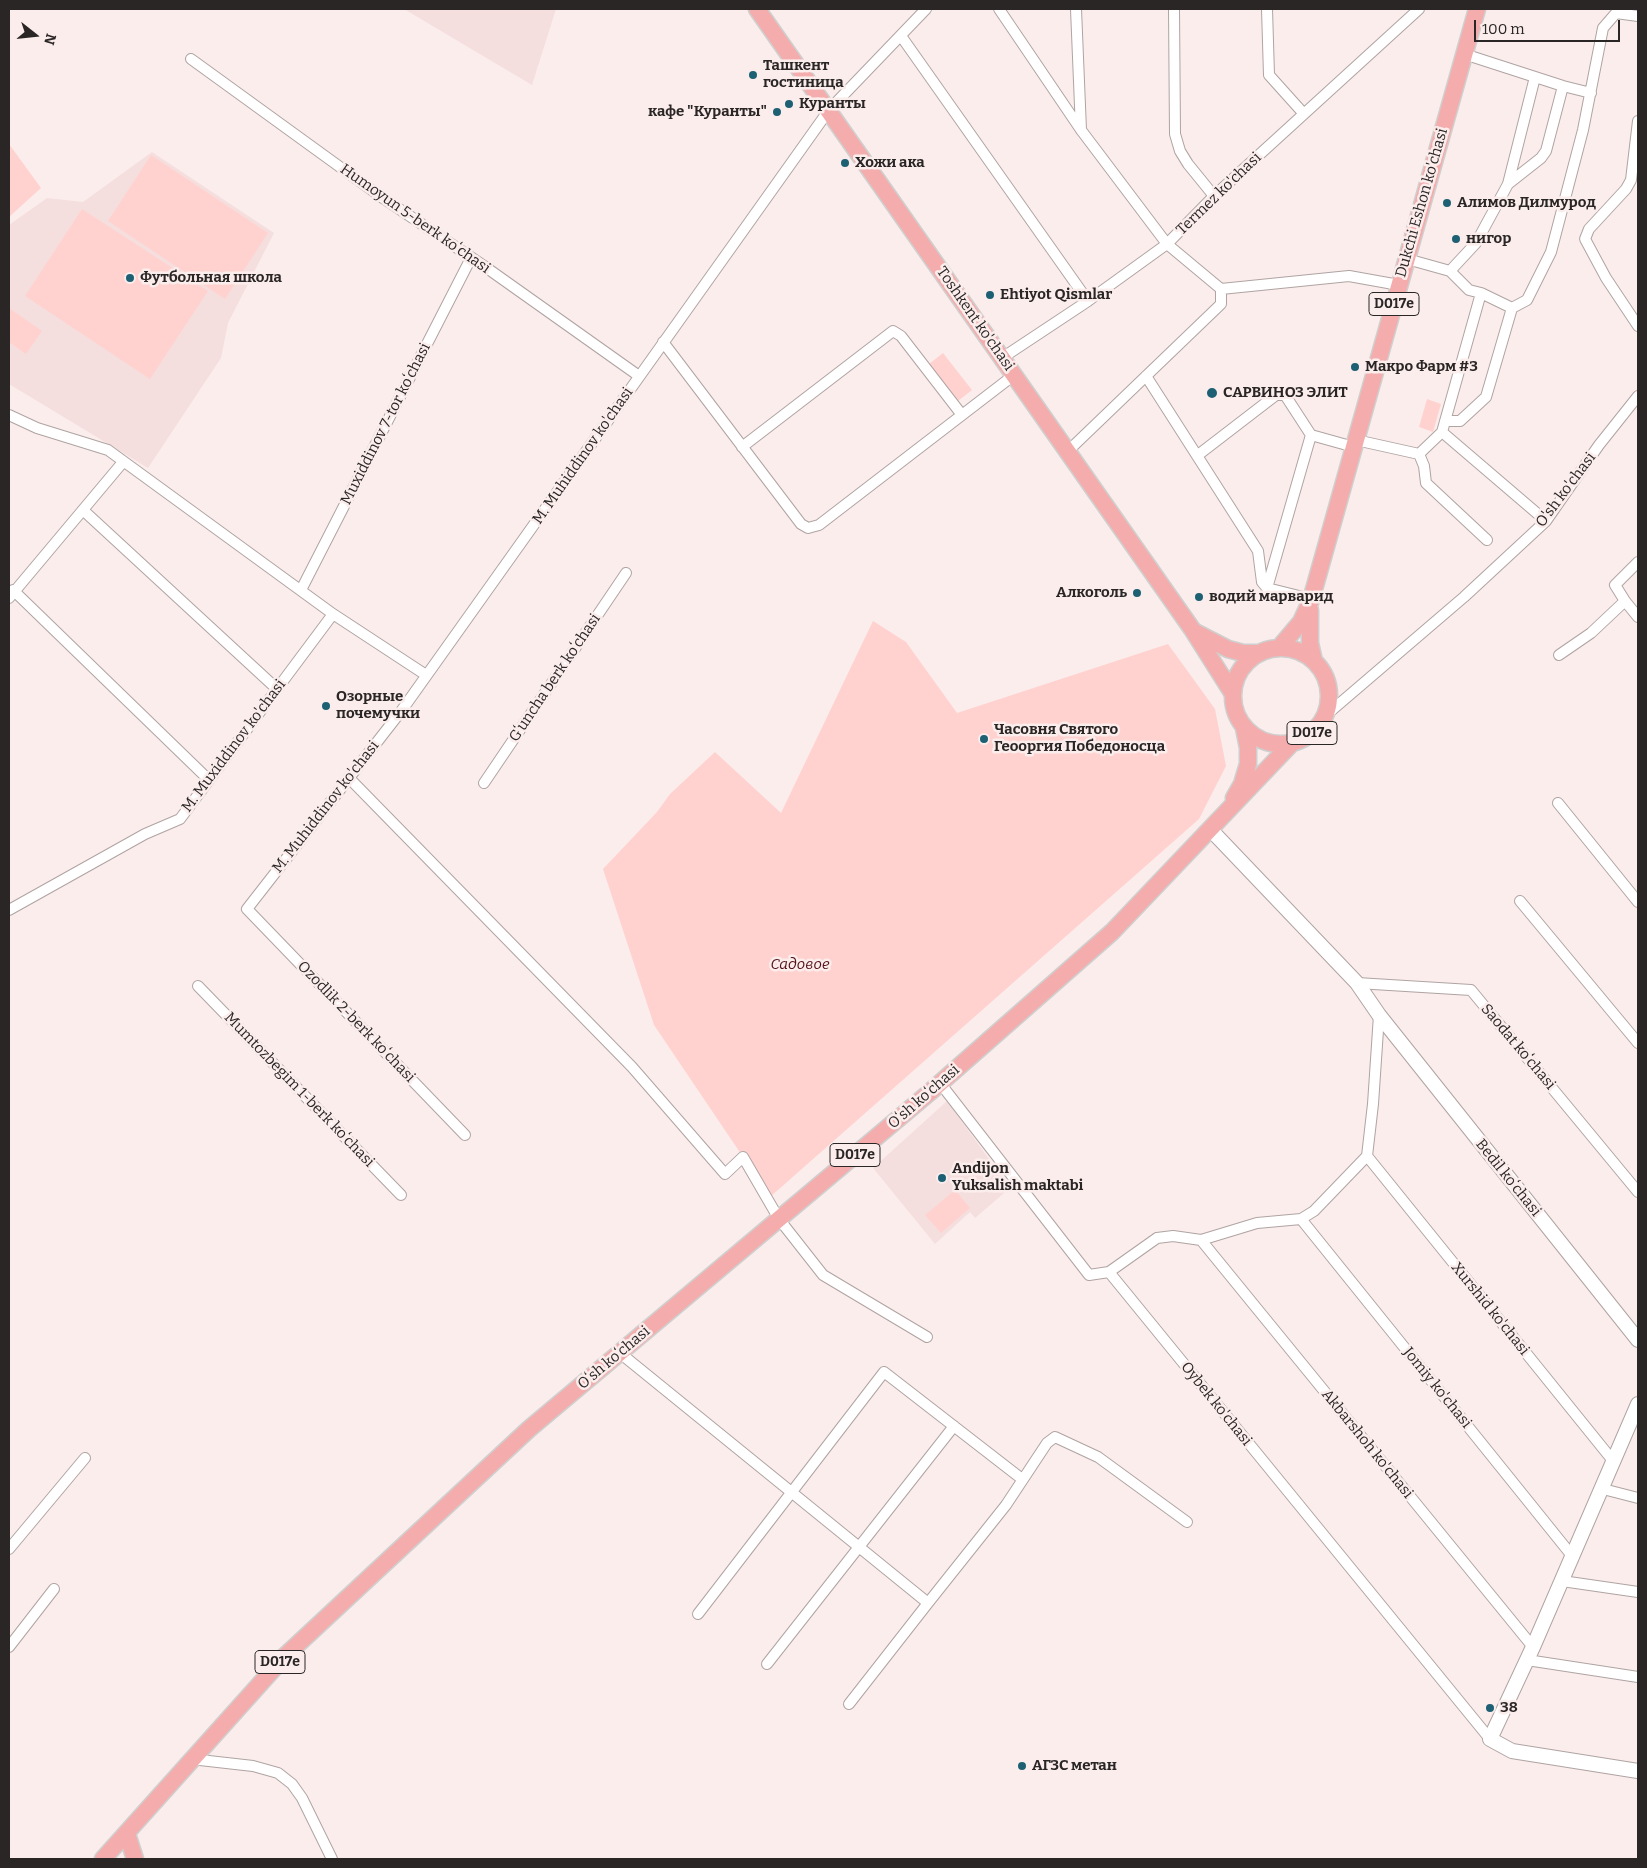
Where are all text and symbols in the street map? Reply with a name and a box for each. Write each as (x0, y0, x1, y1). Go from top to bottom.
north arrow (10, 10, 60, 60)
scale bar (1477, 10, 1623, 42)
text: 100 m (1482, 20, 1525, 38)
text: N (40, 32, 60, 47)
place label: Ташкент гостиница (763, 57, 844, 92)
marker: Ташкент гостиница (747, 69, 759, 81)
place label: Куранты (799, 95, 866, 113)
marker: Куранты (783, 98, 795, 110)
place label: кафе "Куранты" (648, 103, 767, 121)
marker: кафе "Куранты" (771, 106, 783, 118)
street label: Dukchi Eshon ko'chasi (1392, 126, 1452, 280)
street label: Termez ko'chasi (1173, 149, 1265, 239)
place label: Хожи ака (855, 154, 925, 172)
marker: Хожи ака (839, 157, 851, 169)
street label: Humoyun 5-berk koʻchasi (337, 160, 493, 278)
place label: Алимов Дилмурод (1457, 194, 1596, 212)
marker: Алимов Дилмурод (1441, 197, 1453, 209)
place label: нигор (1466, 230, 1511, 248)
marker: нигор (1450, 233, 1462, 245)
street label: Toshkent ko'chasi (932, 264, 1018, 374)
place label: Футбольная школа (140, 269, 282, 287)
marker: Футбольная школа (124, 272, 136, 284)
place label: Ehtiyot Qismlar (1000, 286, 1112, 304)
marker: Ehtiyot Qismlar (984, 289, 996, 301)
road number: D017e (1369, 292, 1419, 316)
street label: Muxiddinov 7-tor koʻchasi (337, 340, 435, 508)
place label: Макро Фарм #3 (1365, 358, 1478, 376)
marker: Макро Фарм #3 (1349, 361, 1361, 373)
street label: M. Muhiddinov ko'chasi (529, 384, 637, 528)
place label: САРВИНОЗ ЭЛИТ (1223, 384, 1348, 402)
marker: САРВИНОЗ ЭЛИТ (1205, 386, 1219, 400)
street label: O'sh ko'chasi (1532, 449, 1600, 531)
place label: Алкоголь (1056, 584, 1127, 602)
marker: Алкоголь (1131, 587, 1143, 599)
place label: водий марварид (1209, 588, 1333, 606)
marker: водий марварид (1193, 591, 1205, 603)
street label: Gʻuncha berk koʻchasi (505, 611, 605, 745)
street label: M. Muxiddinov ko'chasi (178, 676, 290, 816)
place label: Озорные почемучки (336, 688, 420, 723)
marker: Озорные почемучки (320, 700, 332, 712)
place label: Часовня Святого Геооргия Победоносца (994, 721, 1165, 756)
road number: D017e (1287, 721, 1337, 744)
marker: Часовня Святого Геооргия Победоносца (978, 733, 990, 745)
street label: M. Muhiddinov ko'chasi (269, 737, 383, 877)
park label: Садовое (771, 956, 829, 974)
street label: Ozodlik 2-berk koʻchasi (293, 958, 419, 1086)
street label: Saodat koʻchasi (1477, 1000, 1559, 1094)
street label: Mumtozbegim 1-berk koʻchasi (220, 1009, 378, 1171)
street label: Oʻsh koʻchasi (885, 1061, 963, 1133)
street label: Bedil koʻchasi (1471, 1136, 1545, 1220)
road number: D017e (830, 1144, 880, 1166)
place label: Andijon Yuksalish maktabi (952, 1160, 1083, 1195)
marker: Andijon Yuksalish maktabi (936, 1172, 948, 1184)
street label: Xurshid ko'chasi (1447, 1259, 1533, 1359)
street label: Oʻsh koʻchasi (574, 1323, 654, 1393)
street label: Jomiy ko'chasi (1399, 1344, 1475, 1432)
street label: Oybek ko'chasi (1177, 1358, 1255, 1450)
street label: Akbarshoh ko'chasi (1317, 1386, 1417, 1502)
road number: D017e (255, 1650, 305, 1674)
place label: 38 (1500, 1699, 1518, 1717)
marker: 38 (1484, 1702, 1496, 1714)
place label: АГЗС метан (1032, 1757, 1117, 1775)
marker: АГЗС метан (1016, 1760, 1028, 1772)

